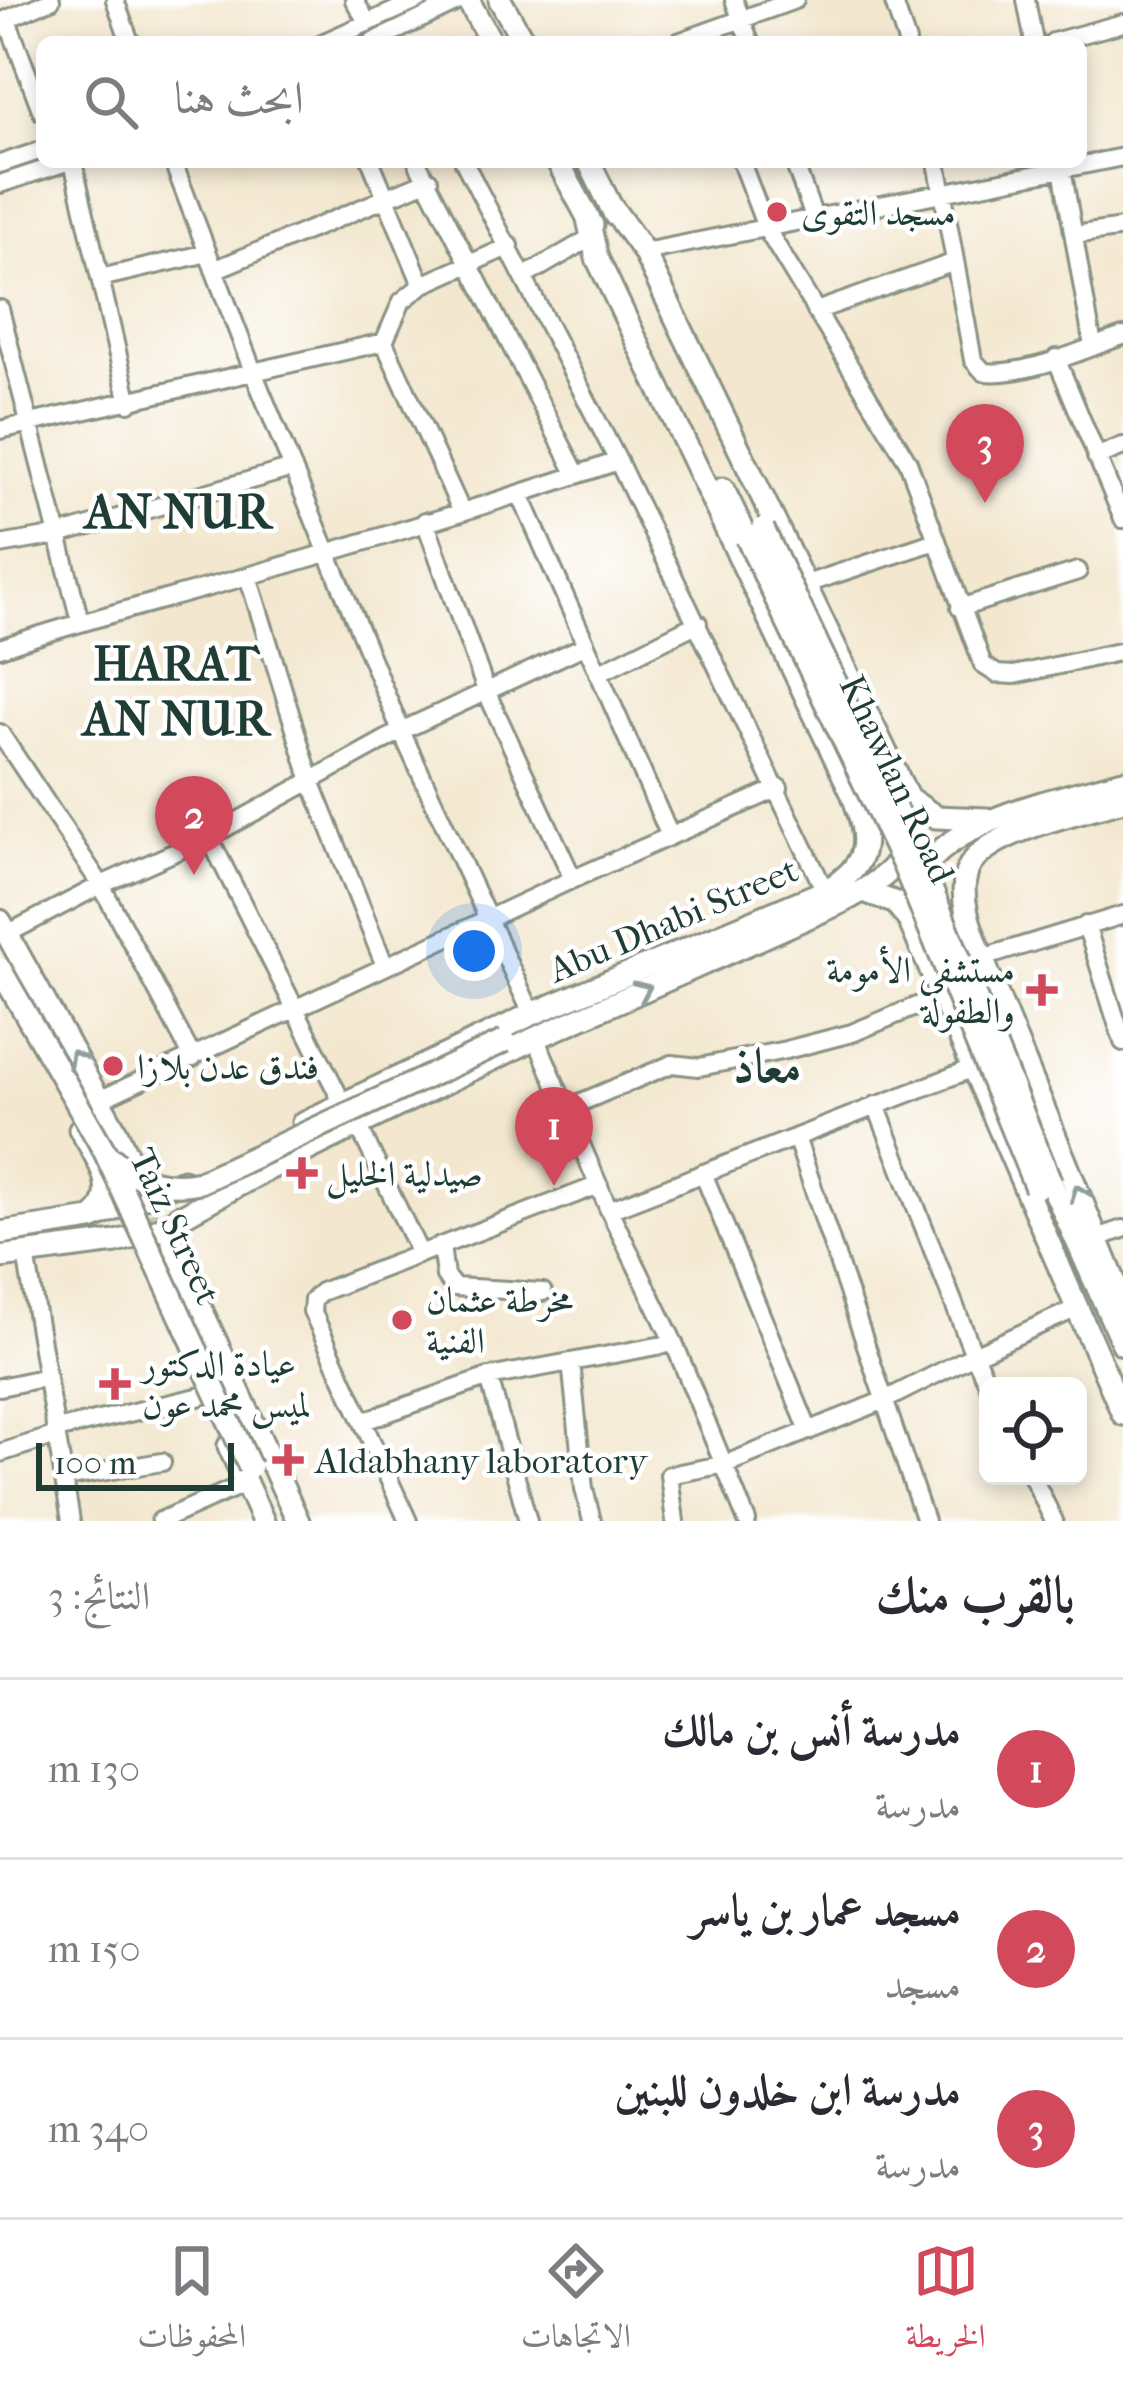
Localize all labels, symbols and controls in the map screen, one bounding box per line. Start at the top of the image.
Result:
search box [36,36,1087,168]
icon: search [78,69,144,135]
text: ابحث هنا [174,72,304,125]
place label: مسجد التقوى [801,192,956,235]
marker: مسجد التقوى [764,199,790,225]
pin: 3 [946,404,1024,503]
district label: AN NUR [82,484,274,540]
district label: HARAT AN NUR [80,636,272,747]
street label: Khawlan Road [831,669,964,890]
pin: 2 [155,776,233,875]
street label: Abu Dhabi Street [541,848,804,992]
your location [444,921,504,981]
place label: مستشفى الأمومة والطفولة [826,945,1015,1033]
marker: مستشفى الأمومة والطفولة [1026,974,1058,1006]
one-way arrow [631,981,652,1005]
district label: معاذ [733,1038,801,1094]
place label: فندق عدن بلازا [137,1046,319,1088]
one-way arrow [67,1049,90,1071]
marker: فندق عدن بلازا [100,1053,126,1079]
pin: 1 [515,1087,593,1186]
street label: Taiz Street [121,1142,230,1311]
place label: صيدلية الخليل [326,1153,483,1199]
marker: صيدلية الخليل [289,1160,315,1186]
one-way arrow [1069,1184,1093,1205]
place label: مخرطة عثمان الفنية [426,1279,574,1362]
marker: مخرطة عثمان الفنية [389,1307,415,1333]
place label: عيادة الدكتور لميس محمد عون [139,1343,311,1429]
marker: عيادة الدكتور لميس محمد عون [99,1368,131,1400]
map controls [979,1377,1087,1485]
button: locate [979,1377,1087,1485]
scale bar [36,1437,234,1490]
place label: Aldabhany laboratory [313,1440,649,1482]
text: 100 m [54,1444,137,1483]
marker: Aldabhany laboratory [272,1444,304,1476]
text: بالقرب منك [876,1565,1075,1625]
text: النتائج: 3 [48,1573,150,1619]
text: مدرسة أنس بن مالك [663,1704,961,1757]
text: 130 m [48,1746,140,1792]
text: 1 [1029,1746,1043,1792]
text: مدرسة [875,1782,961,1828]
text: مسجد عمار بن ياسر [691,1884,961,1937]
text: 150 m [48,1926,141,1972]
text: 2 [1026,1926,1046,1972]
text: مسجد [884,1962,961,2008]
text: مدرسة ابن خلدون للبنين [615,2064,961,2117]
text: 340 m [48,2106,149,2152]
text: 3 [1028,2106,1044,2152]
text: مدرسة [875,2142,961,2188]
tab: المحفوظات [137,2238,246,2368]
tab: الاتجاهات [521,2238,631,2368]
tab: الخريطة [905,2238,986,2368]

